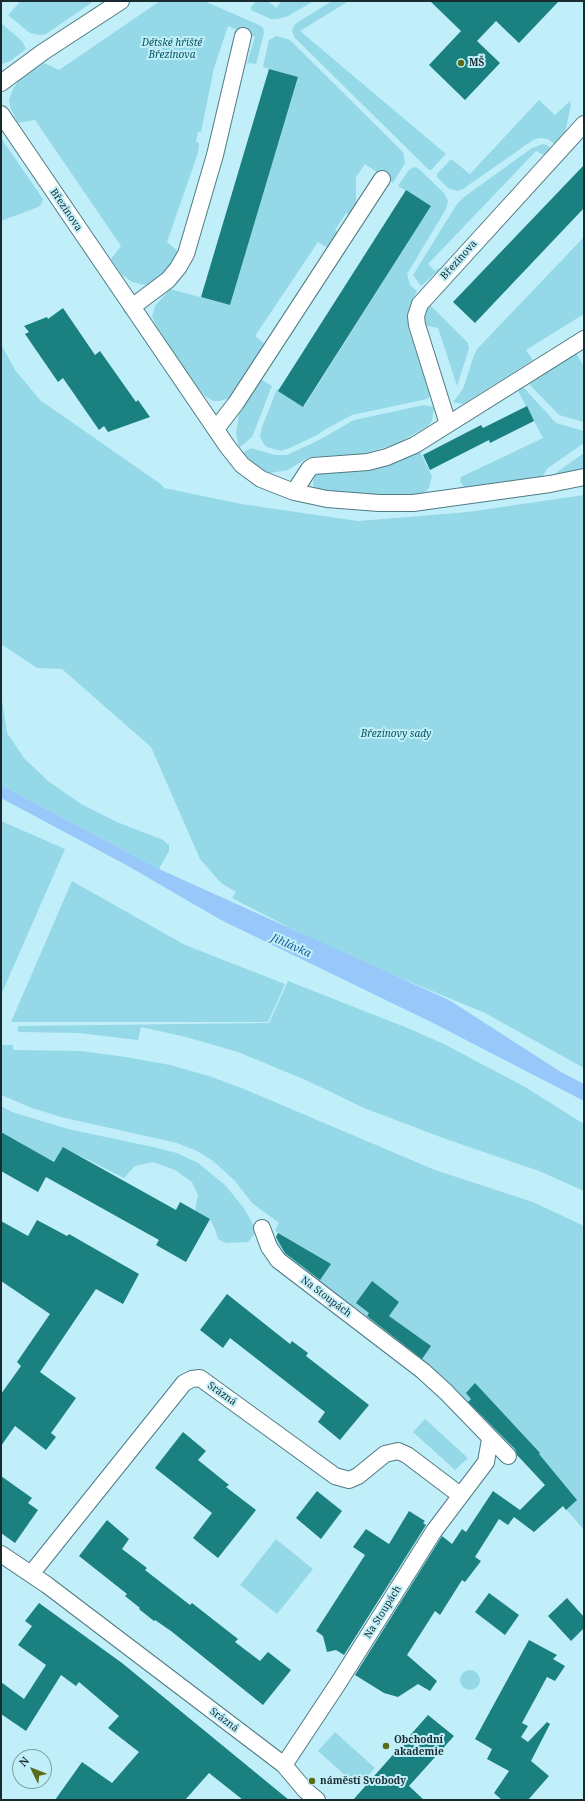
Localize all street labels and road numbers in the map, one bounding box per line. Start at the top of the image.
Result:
street label: Březinova [47,187,85,233]
street label: Březinova [438,238,480,282]
street label: Na Stoupách [298,1274,354,1320]
street label: Srázná [205,1380,239,1408]
street label: Na Stoupách [362,1583,404,1641]
street label: Srázná [207,1705,241,1735]

